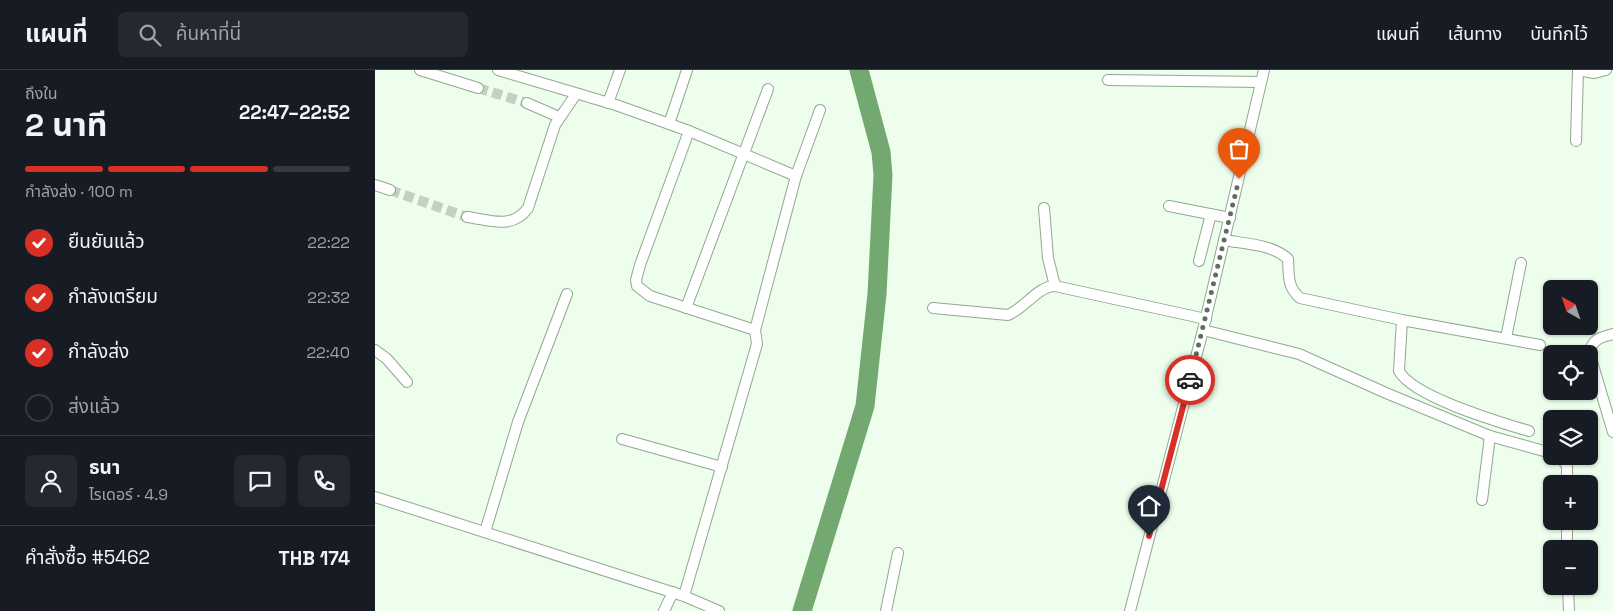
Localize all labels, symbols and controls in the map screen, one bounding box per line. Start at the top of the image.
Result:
search box [118,12,468,57]
text: แผนที่ [25,18,88,49]
icon: search [136,21,164,49]
text: ค้นหาที่นี่ [176,21,241,46]
text: แผนที่ [1376,22,1420,45]
text: เส้นทาง [1448,22,1502,45]
text: บันทึกไว้ [1530,22,1588,45]
text: ถึงใน [25,83,58,104]
text: 22:47–22:52 [239,100,350,125]
text: 2 นาที [25,105,107,145]
pin [1218,128,1260,179]
icon: bag [1225,135,1253,163]
text: กำลังส่ง · 100 m [25,181,133,202]
icon: check [25,229,53,257]
text: ยืนยันแล้ว [68,229,145,254]
text: 22:22 [307,232,350,253]
north arrow [1543,280,1597,335]
map controls [1543,280,1598,595]
icon: check [25,284,53,312]
text: กำลังเตรียม [68,284,158,309]
text: 22:32 [307,287,350,308]
icon: check [25,339,53,367]
text: กำลังส่ง [68,339,129,364]
text: 22:40 [306,342,350,363]
button: locate [1543,345,1598,400]
courier [1165,355,1215,405]
icon: car [1176,366,1204,394]
text: ส่งแล้ว [68,394,120,419]
button: layers [1543,410,1598,465]
button: person [25,455,77,507]
text: ธนา [89,455,120,480]
button: chat [234,455,286,507]
button: phone [298,455,350,507]
button: + [1543,475,1598,530]
text: ไรเดอร์ · 4.9 [89,484,168,505]
pin [1128,485,1170,536]
icon: home [1135,492,1163,520]
button: − [1543,540,1598,595]
text: คำสั่งซื้อ #5462 [25,545,150,570]
text: THB 174 [279,546,350,571]

